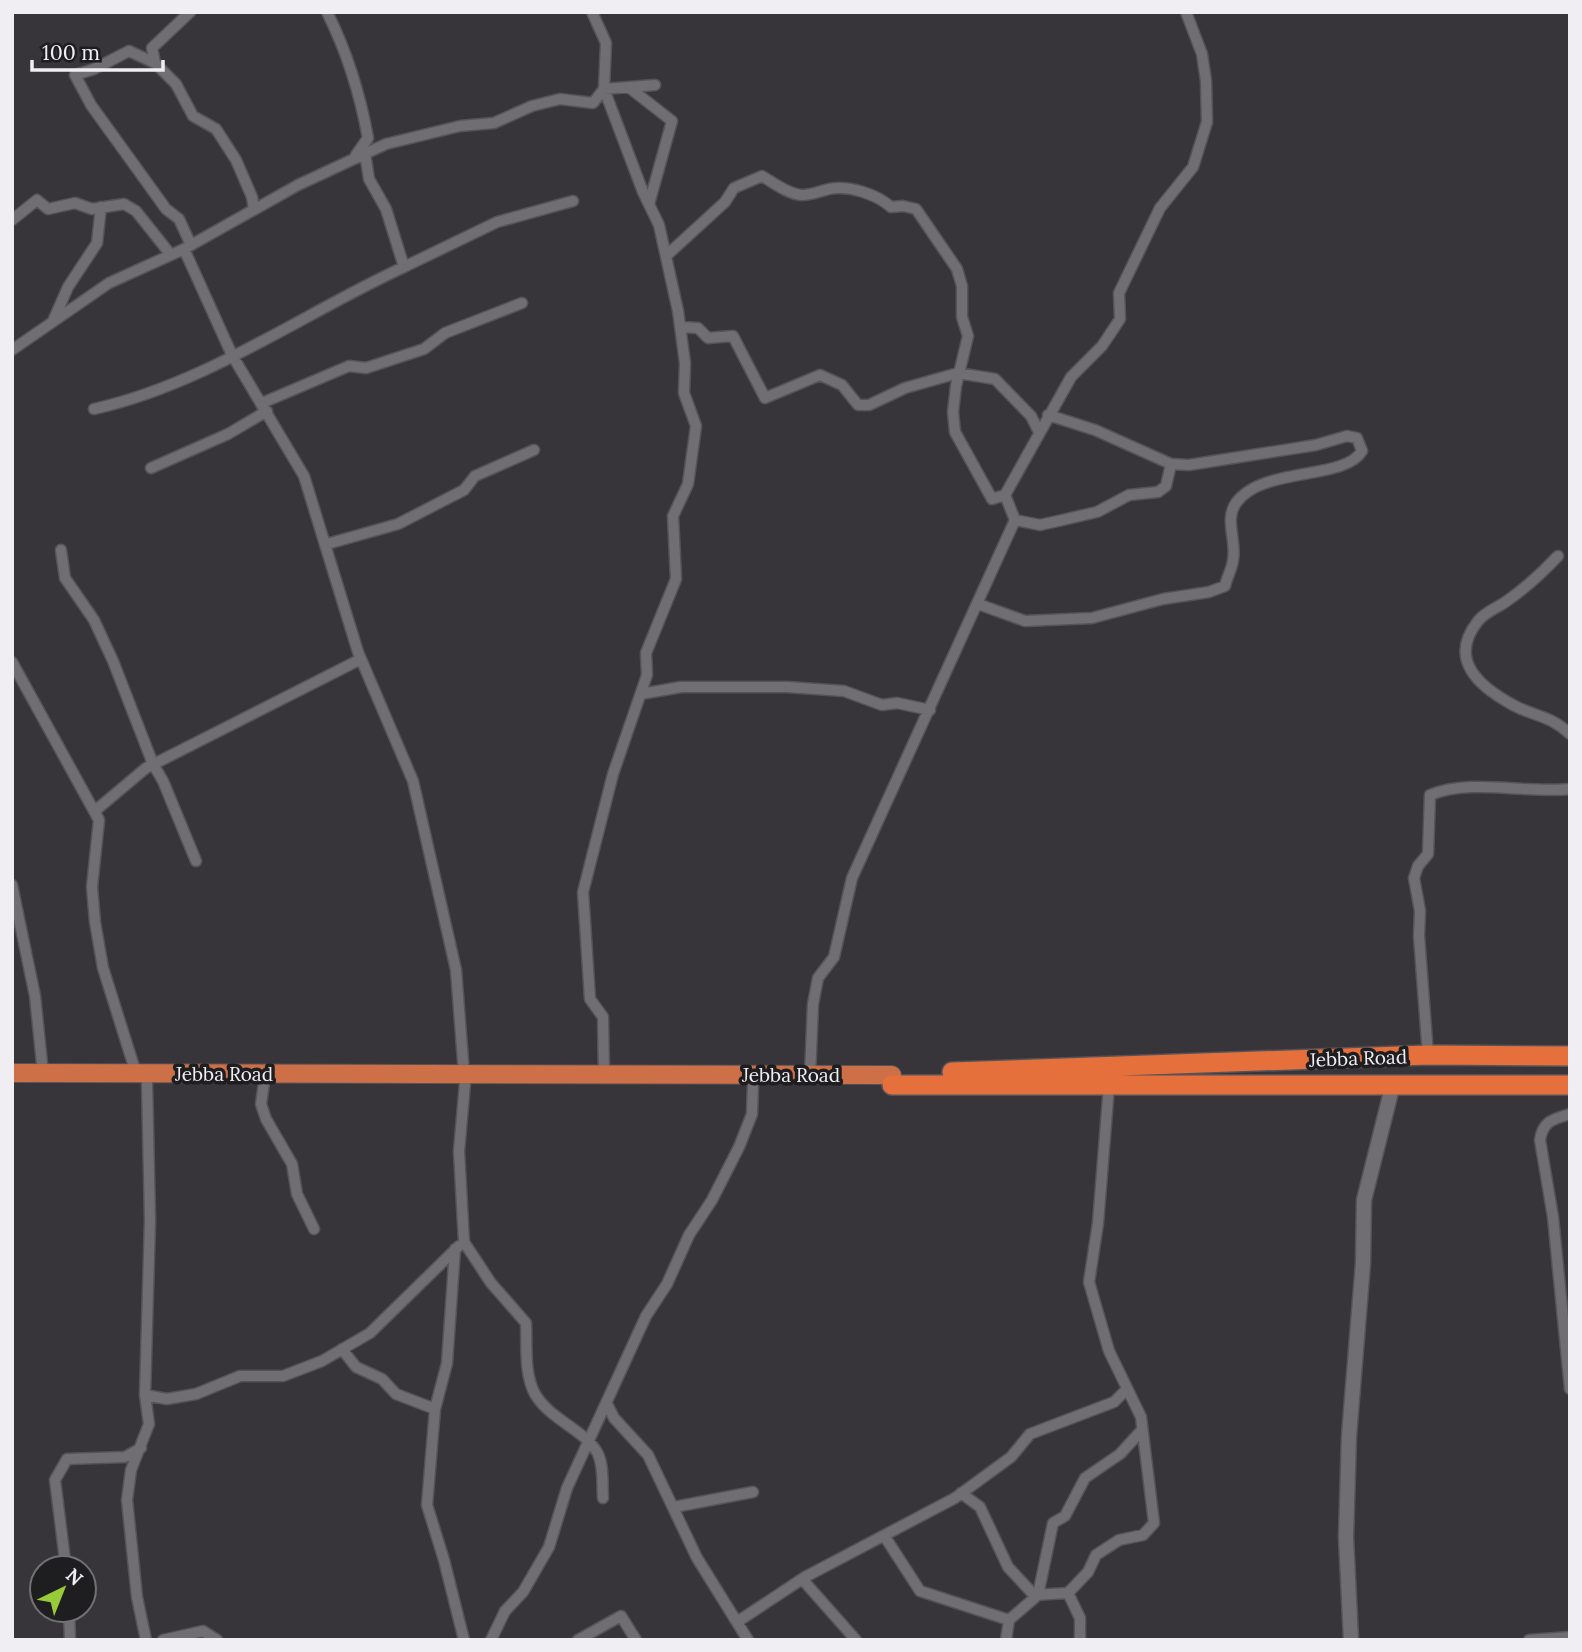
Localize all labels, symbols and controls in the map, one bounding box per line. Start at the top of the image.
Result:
scale bar [32,28,163,72]
text: 100 m [42,39,100,66]
street label: Jebba Road [1308,1044,1407,1072]
street label: Jebba Road [174,1062,273,1086]
street label: Jebba Road [741,1063,840,1087]
north arrow [28,1554,98,1624]
text: N [61,1563,88,1591]

